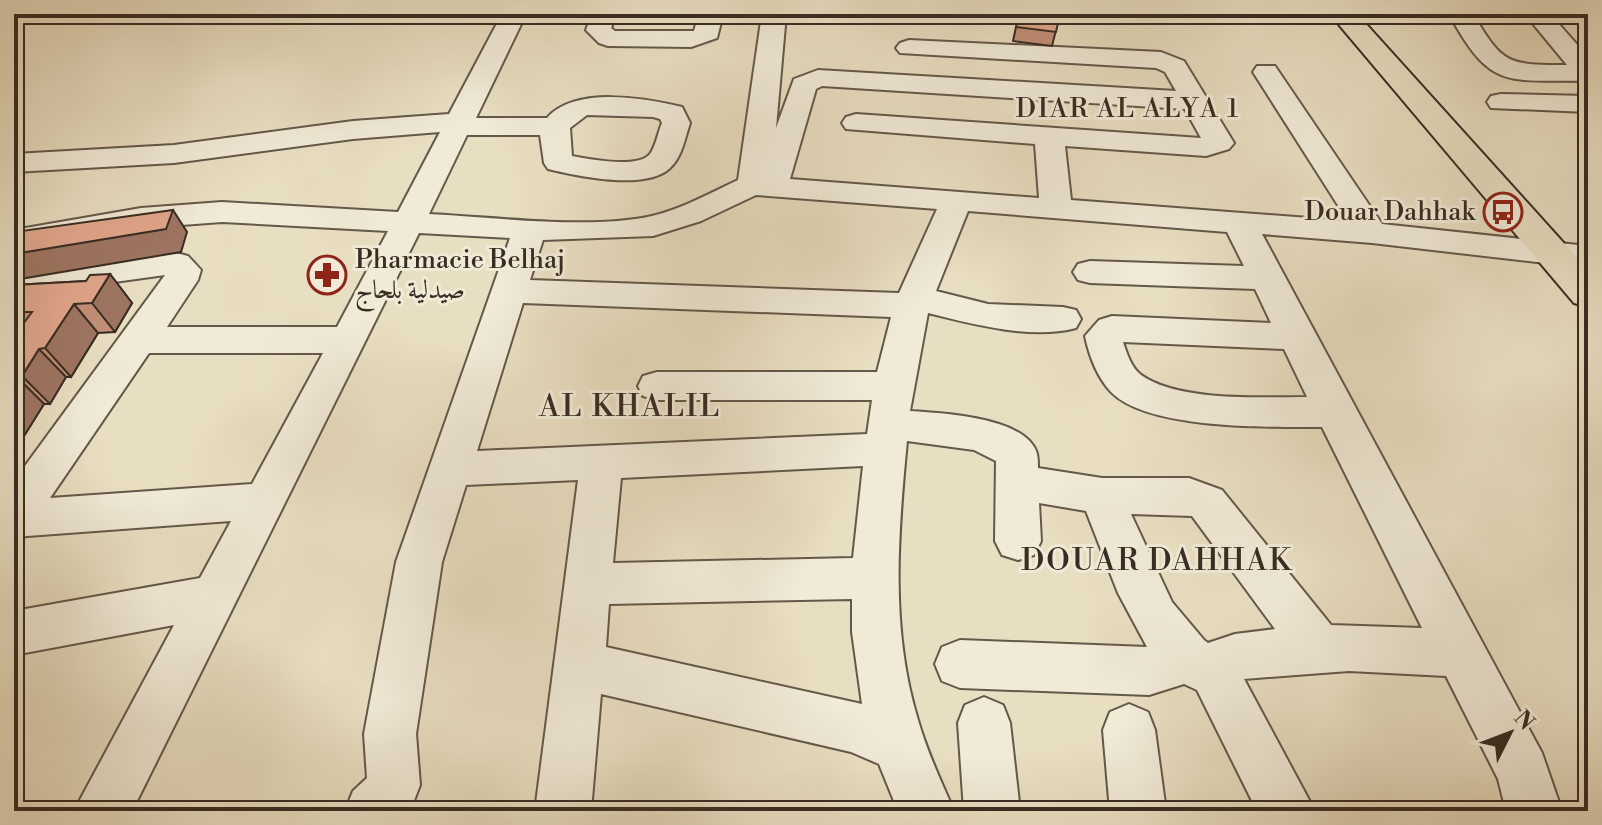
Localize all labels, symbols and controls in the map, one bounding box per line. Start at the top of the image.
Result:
district label: DIAR AL ALYA 1 [1016,93,1240,125]
bus stop icon: Douar Dahhak [1482,191,1524,233]
place label: Douar Dahhak [1305,196,1476,228]
place label: Pharmacie Belhaj صيدلية بلحاج [355,244,565,313]
pharmacy icon: Pharmacie Belhaj صيدلية بلحاج [306,254,348,296]
district label: AL KHALIL [538,388,721,426]
district label: DOUAR DAHHAK [1021,542,1293,580]
north arrow [1470,693,1550,773]
text: N [1508,705,1540,737]

